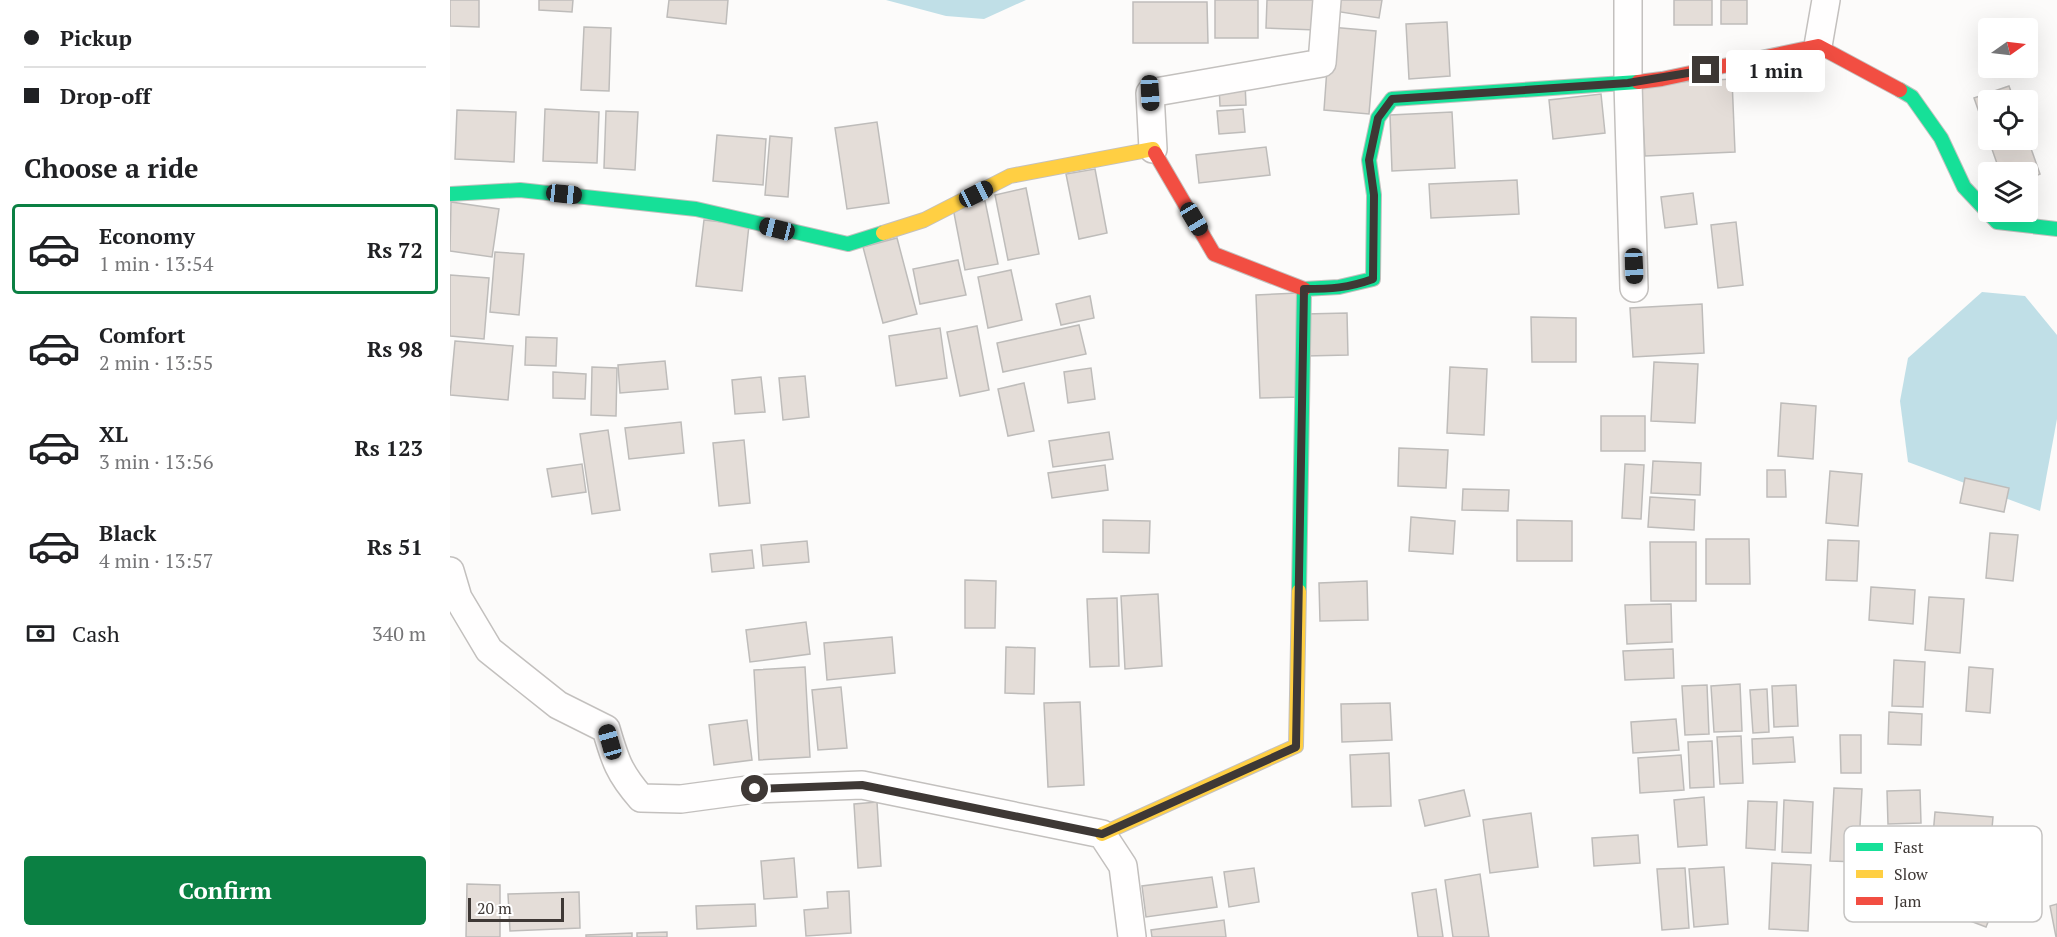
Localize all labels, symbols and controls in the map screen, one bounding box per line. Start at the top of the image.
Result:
north arrow [1978,18,2038,78]
map controls [1978,18,2038,222]
text: Pickup [60,23,132,52]
callout: 1 min [1727,49,1826,91]
route end [1692,56,1719,83]
text: 1 min [1748,57,1803,84]
car [1140,75,1160,111]
text: Drop-off [60,81,151,110]
button: locate [1978,90,2038,150]
text: Choose a ride [24,150,199,186]
button: layers [1978,162,2038,222]
car [956,178,996,210]
car [545,183,583,205]
car [1177,199,1211,239]
car [757,216,797,242]
text: Economy [99,221,195,250]
icon: car [27,222,81,276]
text: Rs 72 [367,235,423,264]
car [1624,248,1644,284]
text: 1 min · 13:54 [99,250,213,277]
text: Comfort [99,320,185,349]
icon: car [27,321,81,375]
text: Rs 98 [367,334,423,363]
text: 2 min · 13:55 [99,349,213,376]
text: XL [99,419,128,448]
icon: car [27,420,81,474]
text: Rs 123 [354,433,423,462]
text: 3 min · 13:56 [99,448,213,475]
text: Black [99,518,156,547]
icon: car [27,519,81,573]
text: Rs 51 [367,532,423,561]
text: 4 min · 13:57 [99,547,213,574]
icon: cash [24,617,57,650]
text: Cash [72,619,120,648]
text: 340 m [372,620,426,647]
car [596,722,624,762]
route start [741,775,768,802]
legend [1844,826,2042,922]
text: Fast [1894,836,1924,858]
button: Confirm [24,856,426,925]
text: Slow [1894,863,1928,885]
text: Jam [1894,890,1922,912]
scale bar [468,895,564,922]
text: 20 m [477,897,512,919]

